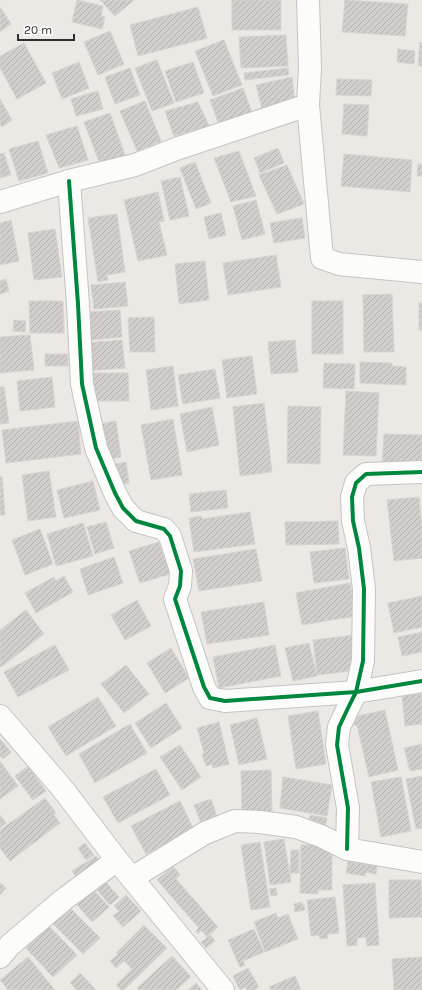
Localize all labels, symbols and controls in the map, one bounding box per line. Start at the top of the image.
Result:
scale bar [18,16,74,42]
text: 20 m [24,23,52,37]

